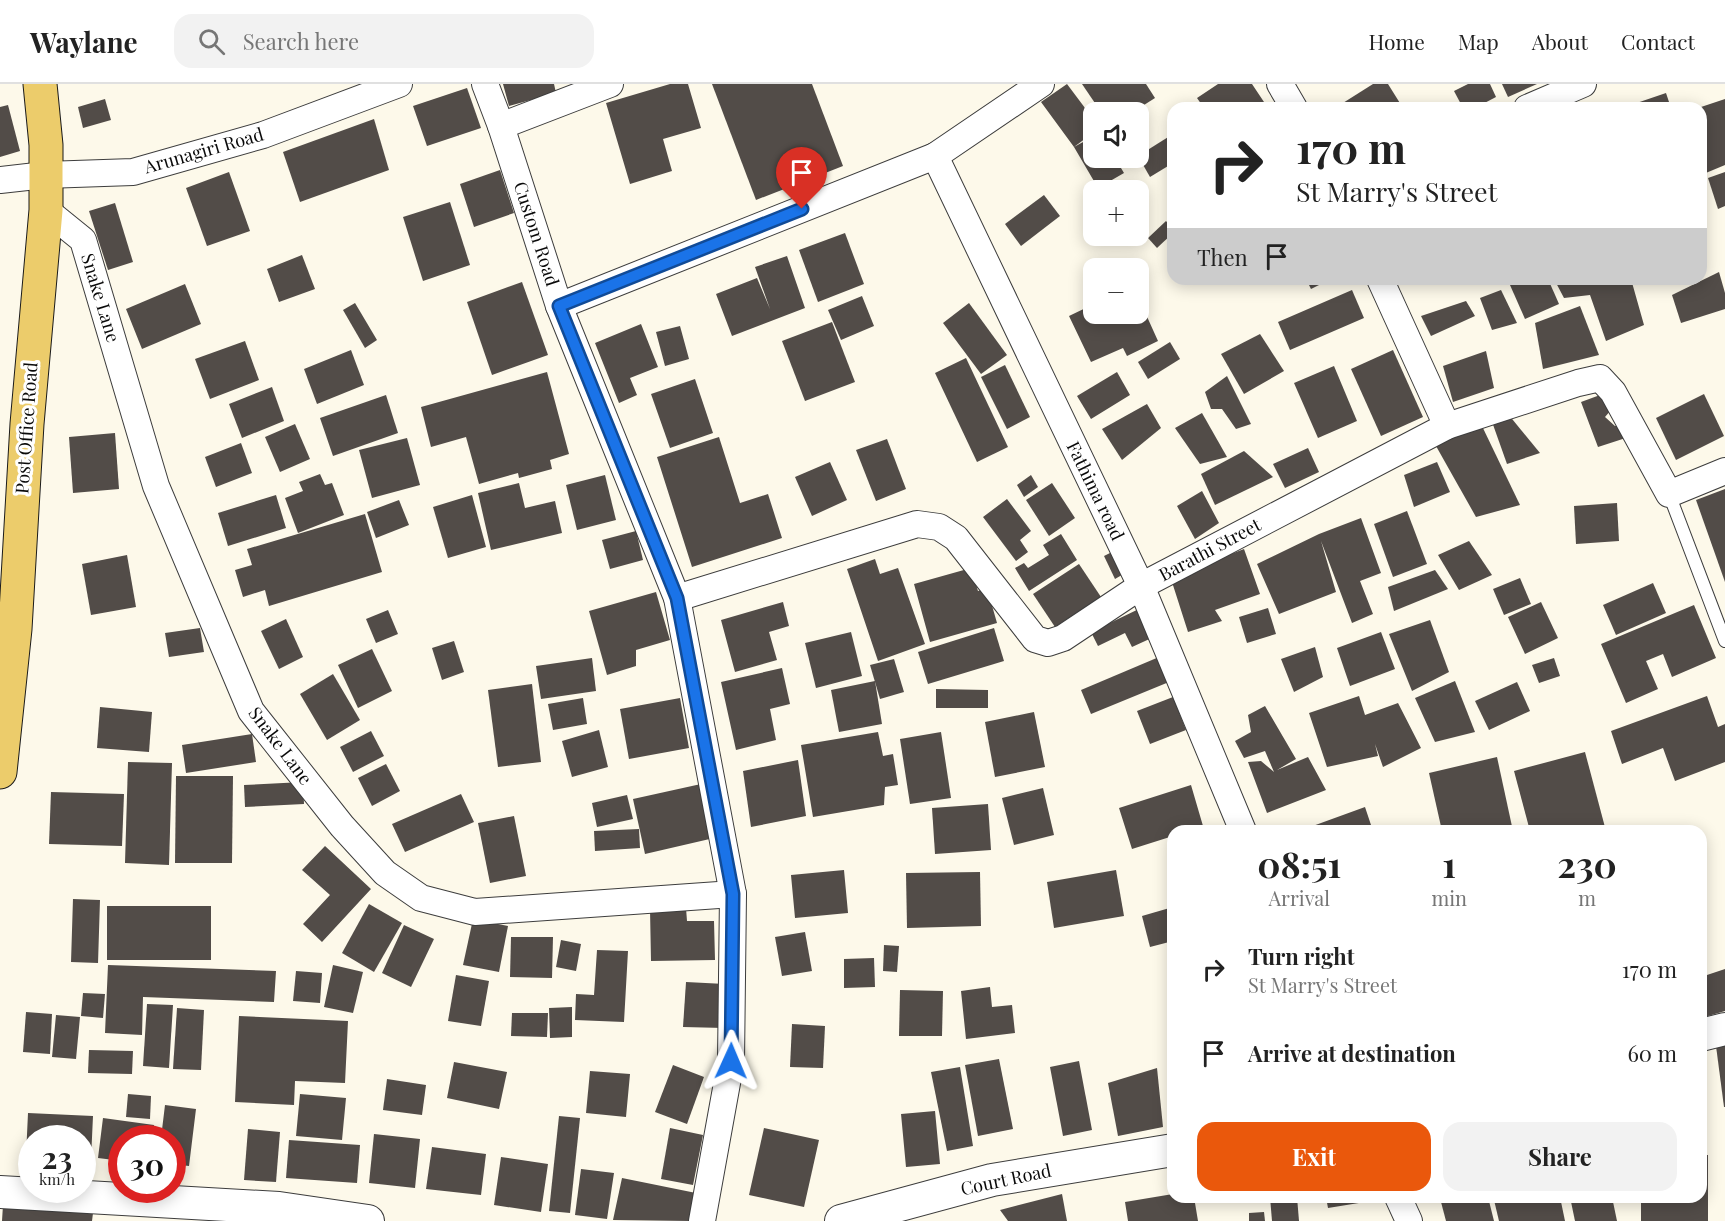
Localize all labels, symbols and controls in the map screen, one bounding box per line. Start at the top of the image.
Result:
search box [174,14,594,68]
text: Waylane [30,23,138,60]
icon: search [195,25,228,58]
text: Search here [243,26,359,56]
text: Home [1369,27,1425,55]
text: Map [1458,27,1499,55]
text: About [1532,27,1588,55]
text: Contact [1621,27,1695,55]
map controls [1083,102,1149,324]
button: sound [1083,102,1149,168]
text: 170 m [1296,119,1406,175]
street label: Arunagiri Road [140,121,267,179]
icon: right [1197,126,1275,204]
pin [776,147,827,209]
icon: arrive [785,156,818,189]
text: St Marry's Street [1296,173,1497,209]
street label: Custom Road [509,178,565,290]
button: + [1083,180,1149,246]
icon: arrive [1260,240,1293,273]
text: Then [1197,242,1248,272]
street label: Snake Lane [76,250,126,345]
button: − [1083,258,1149,324]
street label: Post Office Road [9,361,43,495]
street label: Fathima road [1062,437,1130,545]
street label: Barathi Street [1154,512,1265,586]
street label: Snake Lane [244,702,318,789]
text: 08:51 [1257,839,1341,887]
text: 1 [1442,839,1456,887]
text: 230 [1557,839,1617,887]
text: Arrival [1268,884,1330,911]
text: min [1431,884,1467,911]
text: m [1578,884,1596,911]
text: Turn right [1248,941,1354,971]
icon: right [1197,953,1230,986]
text: 170 m [1622,954,1677,984]
text: St Marry's Street [1248,971,1397,998]
position arrow [699,1029,763,1093]
icon: arrive [1197,1037,1230,1070]
text: Arrive at destination [1248,1038,1456,1068]
text: 60 m [1627,1038,1677,1068]
button: Exit [1197,1122,1431,1191]
button: Share [1443,1122,1677,1191]
speed limit sign: 30 [108,1125,186,1203]
text: 23 [42,1137,72,1177]
street label: Court Road [958,1158,1054,1200]
text: km/h [39,1169,75,1189]

